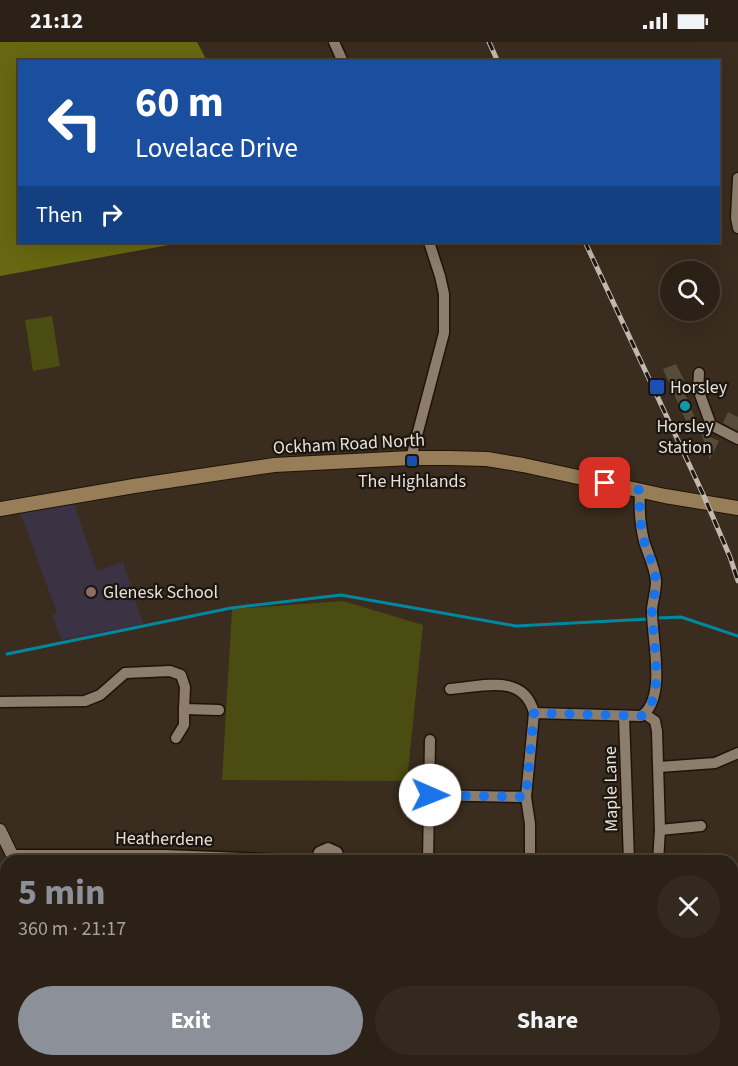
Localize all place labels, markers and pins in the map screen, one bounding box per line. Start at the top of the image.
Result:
place label: Horsley [670,375,728,400]
marker: Horsley [648,378,666,396]
marker: Horsley Station [678,399,692,413]
place label: Horsley Station [656,414,714,460]
marker: The Highlands [405,454,419,468]
pin [579,457,630,508]
place label: The Highlands [358,469,466,494]
place label: Glenesk School [103,580,218,605]
marker: Glenesk School [84,585,98,599]

